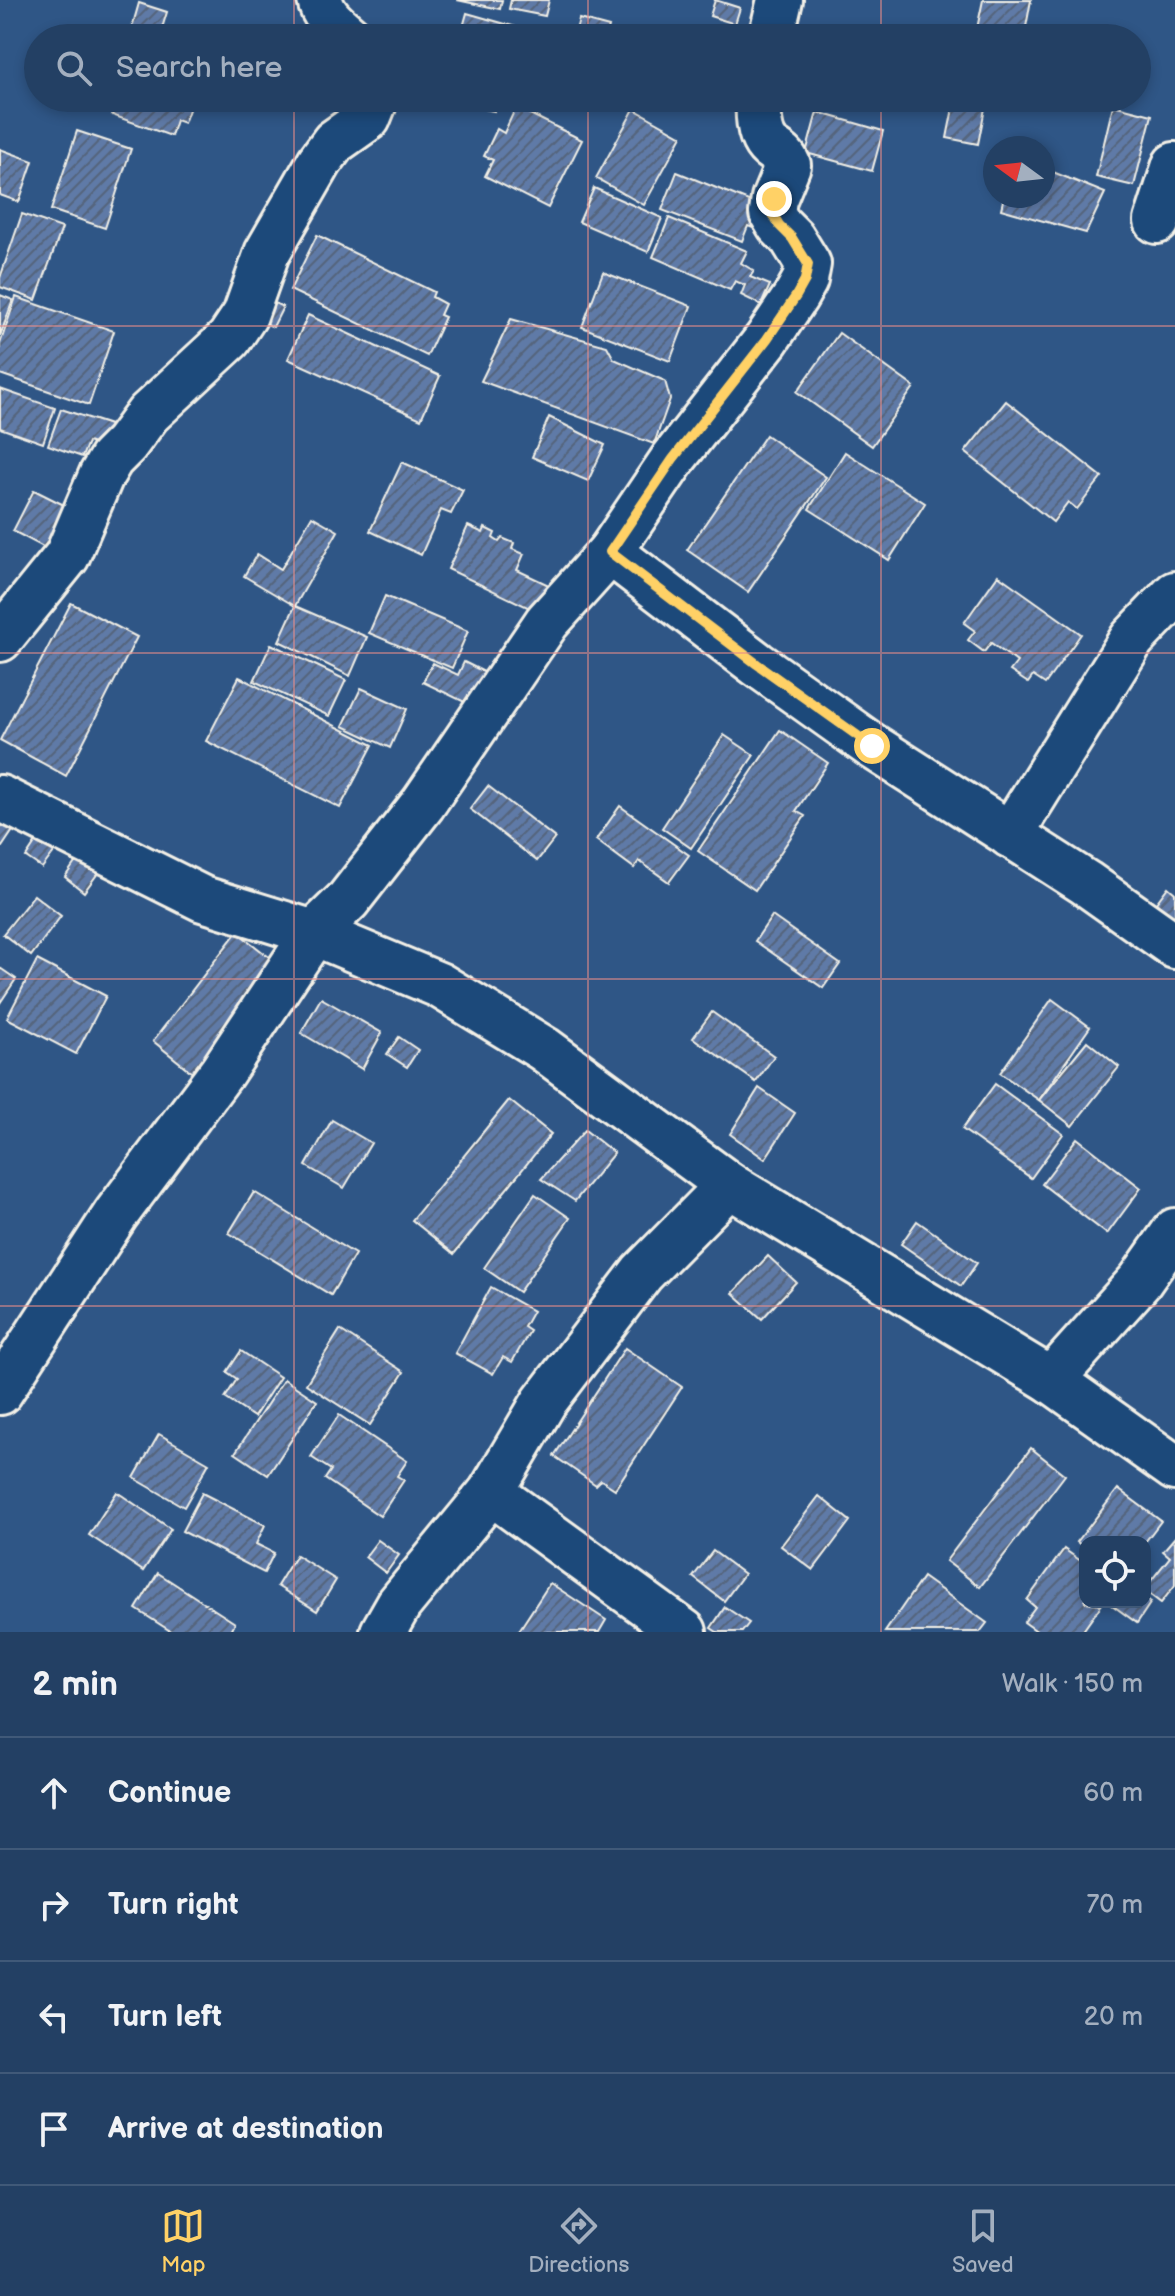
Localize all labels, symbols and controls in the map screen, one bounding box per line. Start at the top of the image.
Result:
search box [24,24,1151,112]
icon: search [52,46,96,90]
text: Search here [116,50,282,86]
north arrow [983,136,1055,208]
route end [756,181,792,217]
route start [854,728,890,764]
map controls [1079,1536,1151,1608]
button: locate [1079,1536,1151,1608]
text: 2 min [32,1664,118,1705]
text: Walk · 150 m [1002,1669,1143,1700]
icon: ahead [32,1771,76,1815]
text: Continue [108,1775,231,1811]
text: 60 m [1083,1778,1143,1809]
icon: right [32,1883,76,1927]
text: Turn right [108,1887,239,1923]
text: 70 m [1086,1890,1143,1921]
icon: left [32,1995,76,2039]
text: Turn left [108,1999,222,2035]
text: 20 m [1084,2002,1143,2033]
icon: arrive [32,2107,76,2151]
text: Arrive at destination [108,2111,384,2147]
tab: Map [161,2204,206,2279]
tab: Directions [528,2204,629,2279]
tab: Saved [952,2204,1014,2279]

